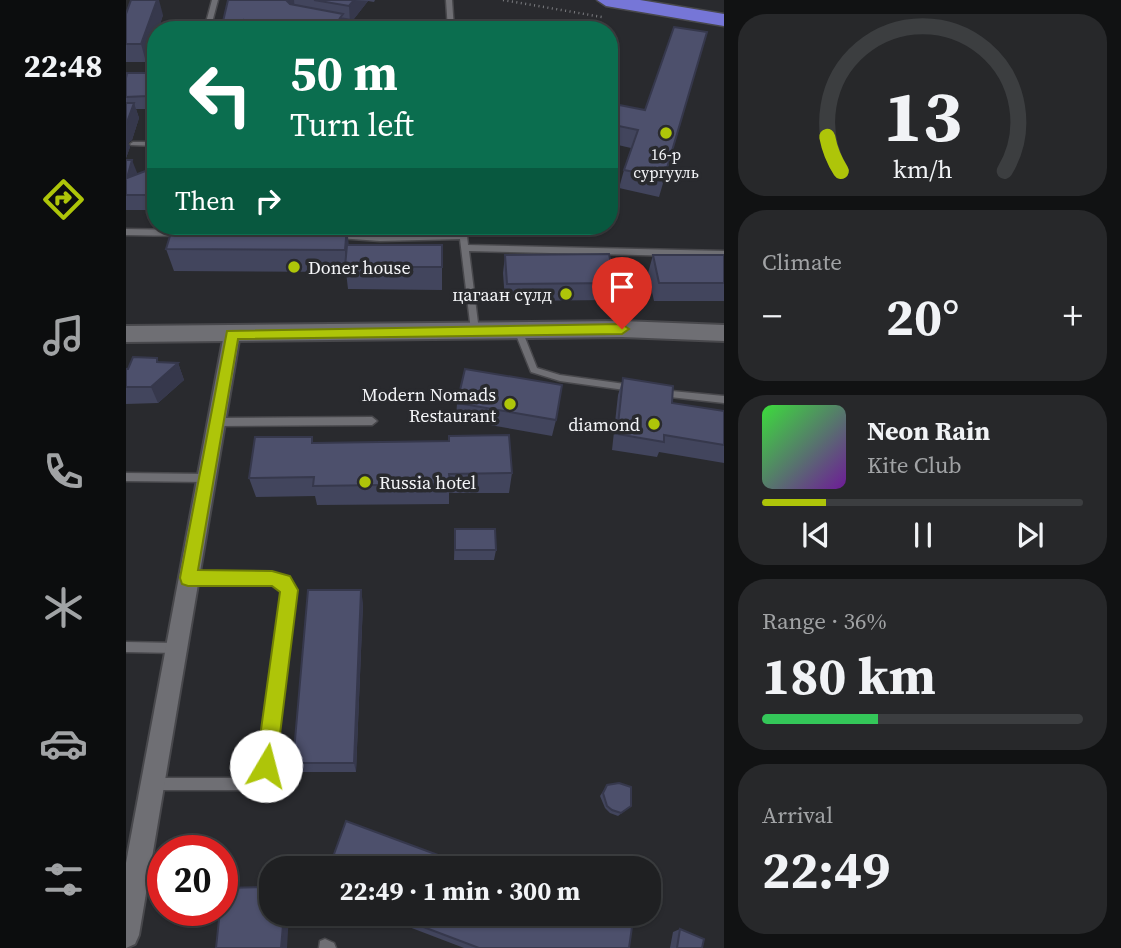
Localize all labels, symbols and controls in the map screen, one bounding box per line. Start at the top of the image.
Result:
text: 50 m [290,39,398,106]
text: 22:48 [24,44,102,88]
icon: left [175,49,266,140]
text: 13 [883,66,962,165]
text: Turn left [290,103,414,147]
marker: 16-р сургууль [658,125,674,141]
place label: 16-р сургууль [633,143,699,183]
text: km/h [893,152,952,186]
icon: directions [39,175,88,224]
icon: right [249,182,287,220]
text: Then [175,183,235,219]
text: Climate [762,246,842,278]
place label: Doner house [308,255,411,280]
pin [592,257,652,329]
marker: Doner house [286,259,302,275]
icon: arrive [603,268,641,306]
text: 20° [886,281,959,352]
place label: цагаан сүлд [452,282,552,307]
marker: цагаан сүлд [558,286,574,302]
text: − [762,290,782,342]
text: + [1063,290,1083,342]
icon: music [39,311,88,360]
place label: Modern Nomads Restaurant [362,382,496,428]
marker: Modern Nomads Restaurant [502,396,518,412]
place label: diamond [568,412,640,437]
text: Neon Rain [867,413,990,449]
marker: diamond [646,416,662,432]
icon: phone [39,447,88,496]
text: Kite Club [867,449,962,481]
place label: Russia hotel [379,470,476,495]
marker: Russia hotel [357,474,373,490]
icon: previous [797,516,835,554]
icon: pause [904,516,942,554]
icon: next [1011,516,1049,554]
icon: climate [39,583,88,632]
text: Range · 36% [762,605,887,637]
text: 180 km [762,640,936,711]
icon: car [39,719,88,768]
position arrow [229,729,303,803]
text: Arrival [762,799,833,831]
text: 22:49 [762,834,890,905]
speed limit sign: 20 [147,835,238,926]
icon: filters [39,855,88,904]
text: 22:49 · 1 min · 300 m [340,873,580,909]

